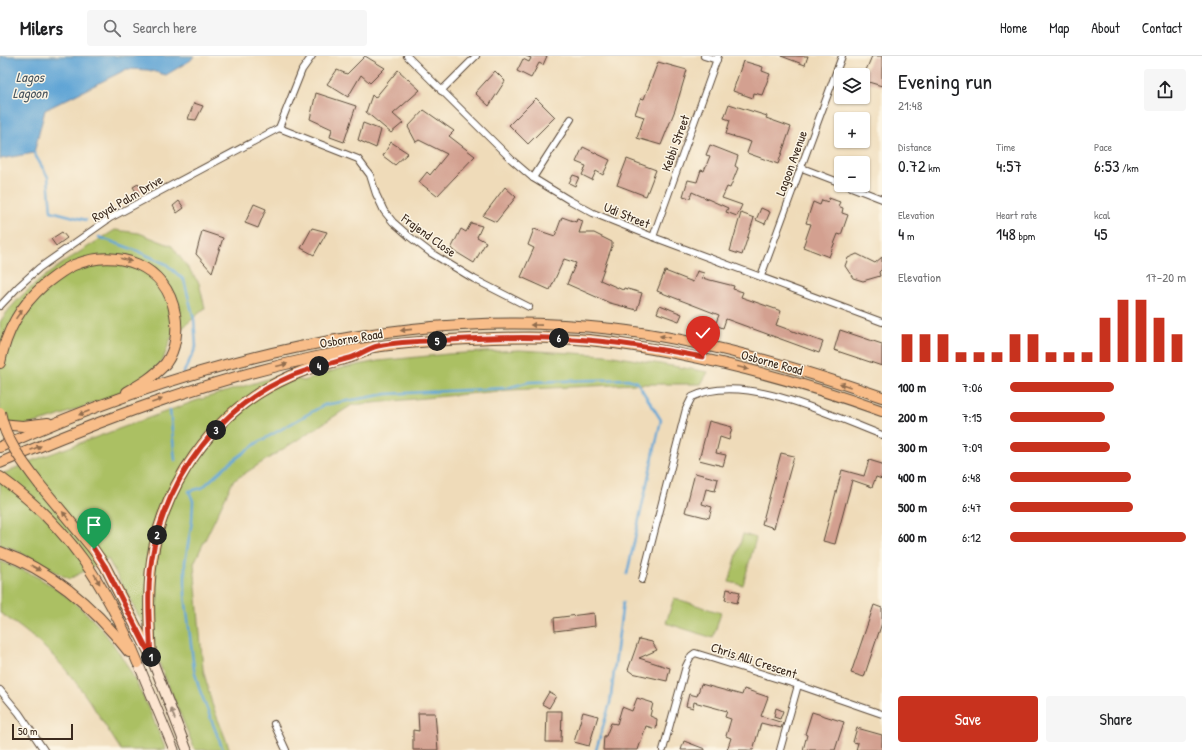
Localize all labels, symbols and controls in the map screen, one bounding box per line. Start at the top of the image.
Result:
search box [87,10,367,46]
text: Milers [20,15,63,41]
icon: search [101,17,123,39]
text: Search here [133,17,197,38]
text: Home [1000,18,1027,37]
text: Map [1049,18,1069,37]
text: About [1091,18,1120,37]
text: Contact [1142,18,1182,37]
text: Evening run [898,66,992,96]
water label: Lagos Lagoon [13,67,49,103]
map controls [834,68,870,192]
button: layers [834,68,870,104]
button: share [1144,69,1186,111]
text: 21:48 [898,96,922,114]
street label: Kebbi Street [656,112,694,174]
button: + [834,112,870,148]
street label: Lagoon Avenue [771,128,811,198]
text: Distance [898,140,932,154]
text: Time [996,140,1015,154]
text: Pace [1094,140,1112,154]
text: 0.72 [898,154,926,177]
text: 4:57 [996,154,1022,177]
text: 6:53 [1094,154,1120,177]
button: − [834,156,870,192]
text: km [926,161,940,175]
text: /km [1120,161,1139,175]
street label: Royal Palm Drive [88,170,166,226]
street label: Udi Street [601,198,653,233]
text: Elevation [898,208,935,222]
text: Heart rate [996,208,1037,222]
text: kcal [1094,208,1110,222]
street label: Frajend Close [397,209,460,261]
text: 4 [898,222,904,245]
text: 148 [996,222,1016,245]
text: 45 [1094,222,1108,245]
text: m [904,229,914,243]
text: bpm [1016,229,1035,243]
one-way arrow [120,257,132,263]
text: Elevation [898,268,941,286]
text: 17–20 m [1146,268,1186,286]
one-way arrow [15,308,23,319]
pin [686,316,720,357]
one-way arrow [529,322,542,328]
icon: check [692,322,714,344]
street label: Osborne Road [318,324,384,352]
one-way arrow [400,327,412,333]
pin: 6 [549,328,569,348]
pin: 5 [427,331,447,351]
text: 6 [557,331,561,345]
text: 5 [435,334,439,348]
one-way arrow [659,334,672,340]
street label: Osborne Road [739,345,805,379]
pin: 4 [309,356,329,376]
text: 4 [317,359,321,373]
one-way arrow [276,361,288,367]
one-way arrow [737,365,749,371]
text: 100 m [898,378,926,396]
text: 7:06 [962,378,982,396]
one-way arrow [839,381,851,387]
one-way arrow [152,398,164,404]
text: 200 m [898,408,928,426]
text: 7:15 [962,408,982,426]
one-way arrow [78,410,90,416]
pin: 3 [206,420,226,440]
text: 3 [214,423,218,437]
text: 300 m [898,438,927,456]
text: 7:09 [962,438,982,456]
one-way arrow [30,444,42,450]
text: 400 m [898,468,926,486]
text: 6:48 [962,468,981,486]
text: 500 m [898,498,927,516]
text: 6:47 [962,498,982,516]
pin [77,508,111,549]
one-way arrow [62,511,71,522]
icon: arrive [83,514,105,536]
pin: 2 [147,525,167,545]
text: 2 [154,528,160,542]
text: 600 m [898,528,927,546]
text: 6:12 [962,528,981,546]
one-way arrow [30,564,41,571]
one-way arrow [93,573,100,585]
street label: Chris Alli Crescent [709,638,800,683]
pin: 1 [141,647,161,667]
text: 1 [149,650,153,664]
button: Save [898,696,1038,742]
button: Share [1046,696,1186,742]
one-way arrow [170,707,176,719]
scale bar [12,722,73,741]
text: 50 m [18,724,38,738]

